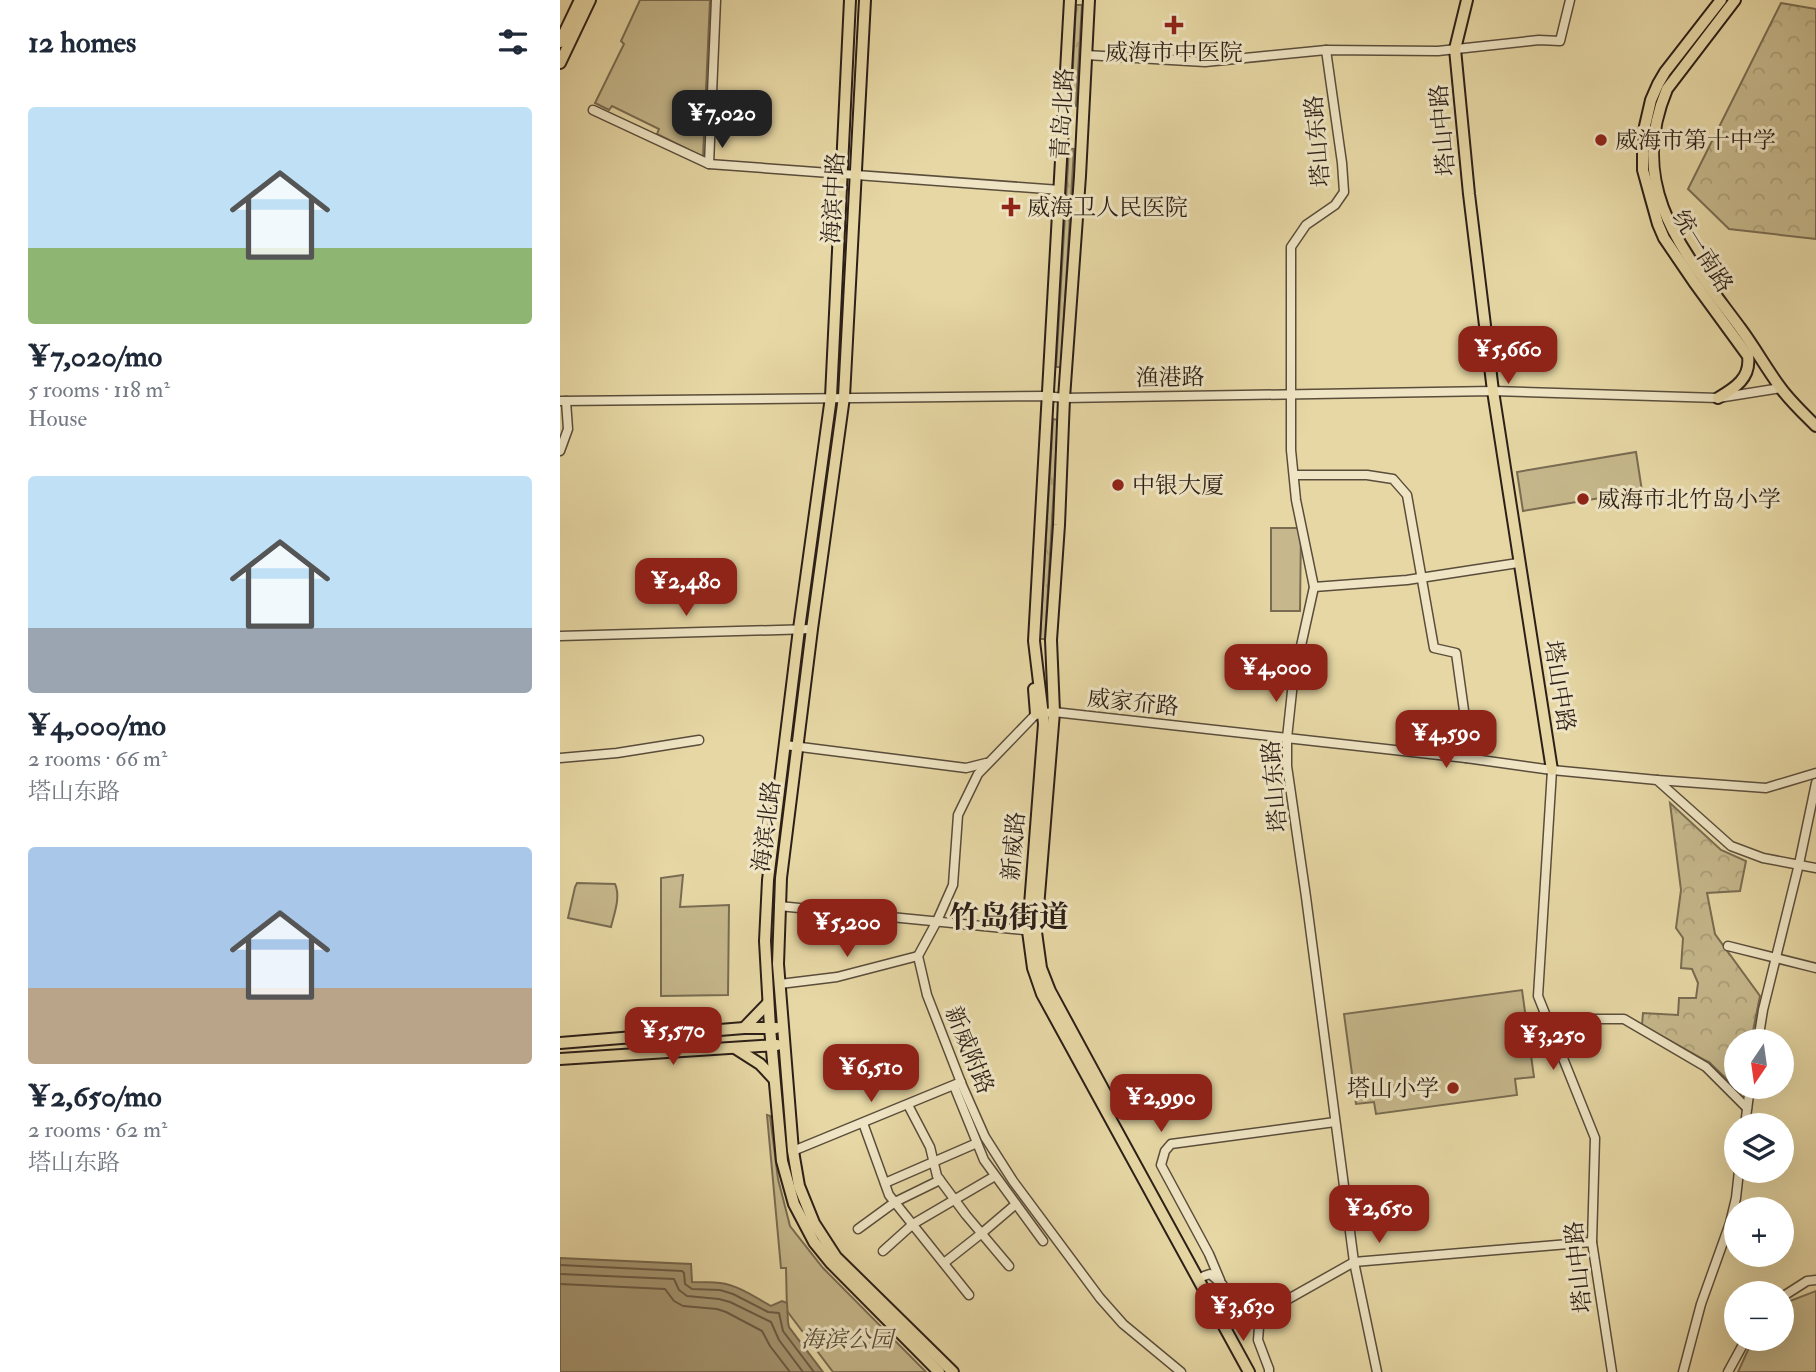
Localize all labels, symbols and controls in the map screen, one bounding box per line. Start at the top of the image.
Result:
marker: 威海市中医院 [1164,15,1184,35]
icon: filters [494,23,532,61]
text: 12 homes [28,24,136,61]
place label: 威海市中医院 [1105,38,1243,67]
street label: 青岛北路 [1046,67,1079,161]
street label: 塔山中路 [1424,83,1461,177]
pin: ¥7,020 [665,90,779,150]
street label: 塔山东路 [1299,94,1336,188]
text: ¥7,020 [688,98,756,127]
place label: 威海市第十中学 [1615,126,1776,155]
marker: 威海市第十中学 [1593,132,1609,148]
street label: 海滨中路 [817,151,850,245]
icon: home [217,152,343,278]
place label: 威海卫人民医院 [1027,193,1188,222]
marker: 威海卫人民医院 [1001,197,1021,217]
street label: 统一南路 [1666,205,1739,298]
pin: ¥5,660 [1451,326,1565,386]
text: ¥5,660 [1474,334,1542,363]
text: ¥7,020/mo [28,338,162,375]
street label: 渔港路 [1135,362,1205,393]
text: 5 rooms · 118 m² [28,375,170,404]
text: House [28,404,87,433]
place label: 中银大厦 [1132,471,1224,500]
marker: 中银大厦 [1110,477,1126,493]
place label: 威海市北竹岛小学 [1597,485,1781,514]
marker: 威海市北竹岛小学 [1575,491,1591,507]
icon: home [217,521,343,647]
pin: ¥2,480 [629,558,743,618]
text: ¥2,480 [651,566,721,595]
street label: 塔山中路 [1538,638,1581,734]
pin: ¥4,000 [1219,644,1333,704]
text: ¥4,000 [1240,652,1312,681]
street label: 威家夼路 [1086,683,1180,722]
text: ¥4,000/mo [28,707,166,744]
pin: ¥4,590 [1389,710,1503,770]
text: ¥4,590 [1412,718,1480,747]
street label: 塔山东路 [1256,739,1293,833]
text: 2 rooms · 66 m² [28,744,167,773]
text: 塔山东路 [28,777,120,806]
street label: 海滨北路 [746,779,786,873]
street label: 新威路 [996,810,1031,882]
icon: home [217,892,343,1018]
district label: 竹岛街道 [949,899,1069,936]
pin: ¥5,200 [790,900,904,959]
text: ¥5,200 [813,907,881,936]
street label: 新威附路 [939,1002,1000,1098]
pin: ¥5,570 [616,1007,730,1067]
pin: ¥3,250 [1496,1012,1610,1072]
text: ¥5,570 [641,1015,705,1044]
text: ¥3,250 [1521,1020,1585,1049]
north arrow [1724,1029,1794,1099]
map controls [1724,1029,1794,1351]
pin: ¥6,510 [814,1044,928,1104]
text: ¥6,510 [839,1052,903,1081]
pin: ¥2,990 [1104,1074,1218,1134]
place label: 塔山小学 [1347,1074,1439,1103]
text: ¥2,650/mo [28,1078,162,1115]
marker: 塔山小学 [1445,1080,1461,1096]
text: ¥2,990 [1126,1082,1196,1111]
button: layers [1724,1113,1794,1183]
text: 2 rooms · 62 m² [28,1115,167,1144]
text: 塔山东路 [28,1148,120,1177]
pin: ¥2,650 [1322,1186,1436,1245]
text: ¥2,650 [1345,1193,1413,1222]
button: + [1724,1197,1794,1267]
street label: 塔山中路 [1559,1220,1598,1314]
button: − [1724,1281,1794,1351]
pin: ¥3,630 [1186,1284,1300,1343]
text: ¥3,630 [1211,1291,1275,1320]
park label: 海滨公园 [801,1325,897,1354]

